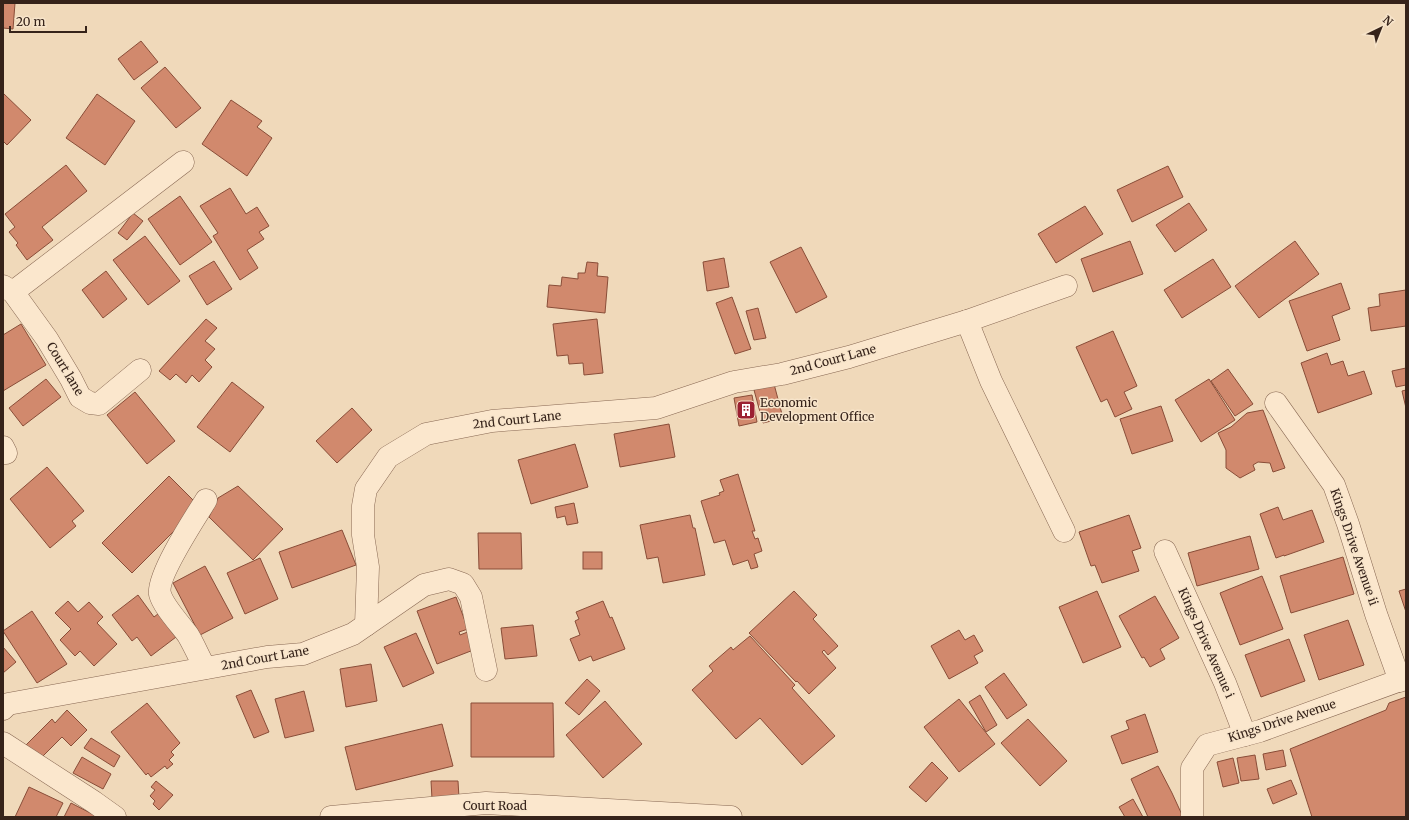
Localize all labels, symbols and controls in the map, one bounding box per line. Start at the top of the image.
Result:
scale bar [10,8,86,34]
north arrow [1361,8,1401,48]
text: N [1380,13,1396,29]
text: 20 m [16,14,45,29]
street label: Court lane [44,339,87,398]
street label: 2nd Court Lane [788,341,878,378]
place label: Economic Development Office [760,395,874,424]
building icon: Economic Development Office [735,399,757,421]
street label: 2nd Court Lane [472,407,562,432]
street label: Kings Drive Avenue ii [1327,486,1382,608]
street label: Kings Drive Avenue i [1175,585,1238,700]
street label: 2nd Court Lane [220,642,310,673]
street label: Kings Drive Avenue [1226,696,1338,745]
street label: Court Road [463,798,527,813]

